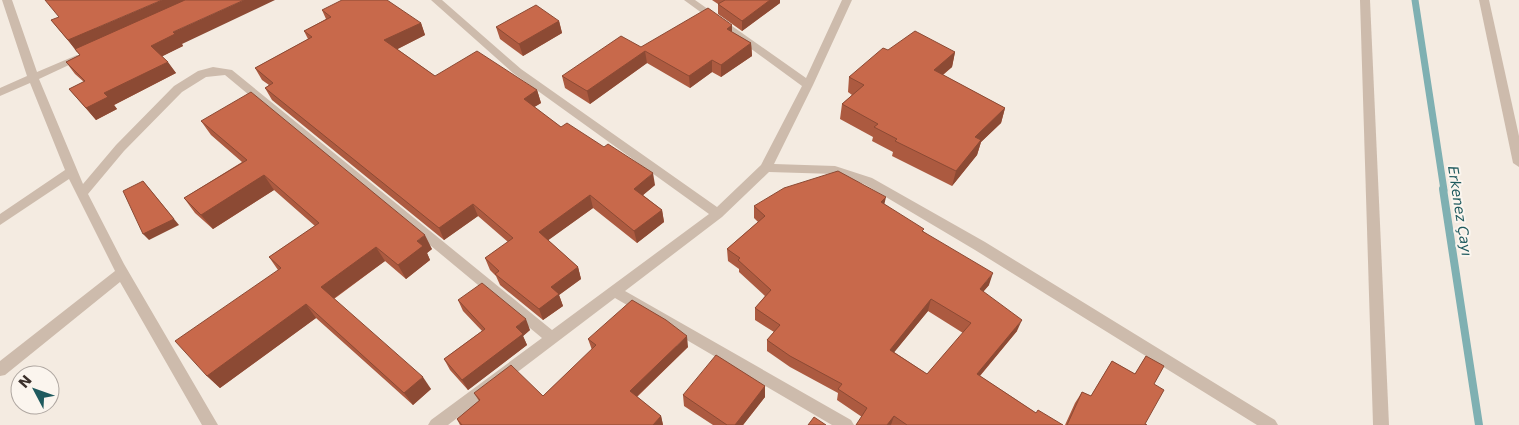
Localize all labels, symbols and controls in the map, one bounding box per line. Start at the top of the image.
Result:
water label: Erkenez Çayı [1445,165,1475,257]
north arrow [10,365,60,415]
text: N [15,372,35,391]

